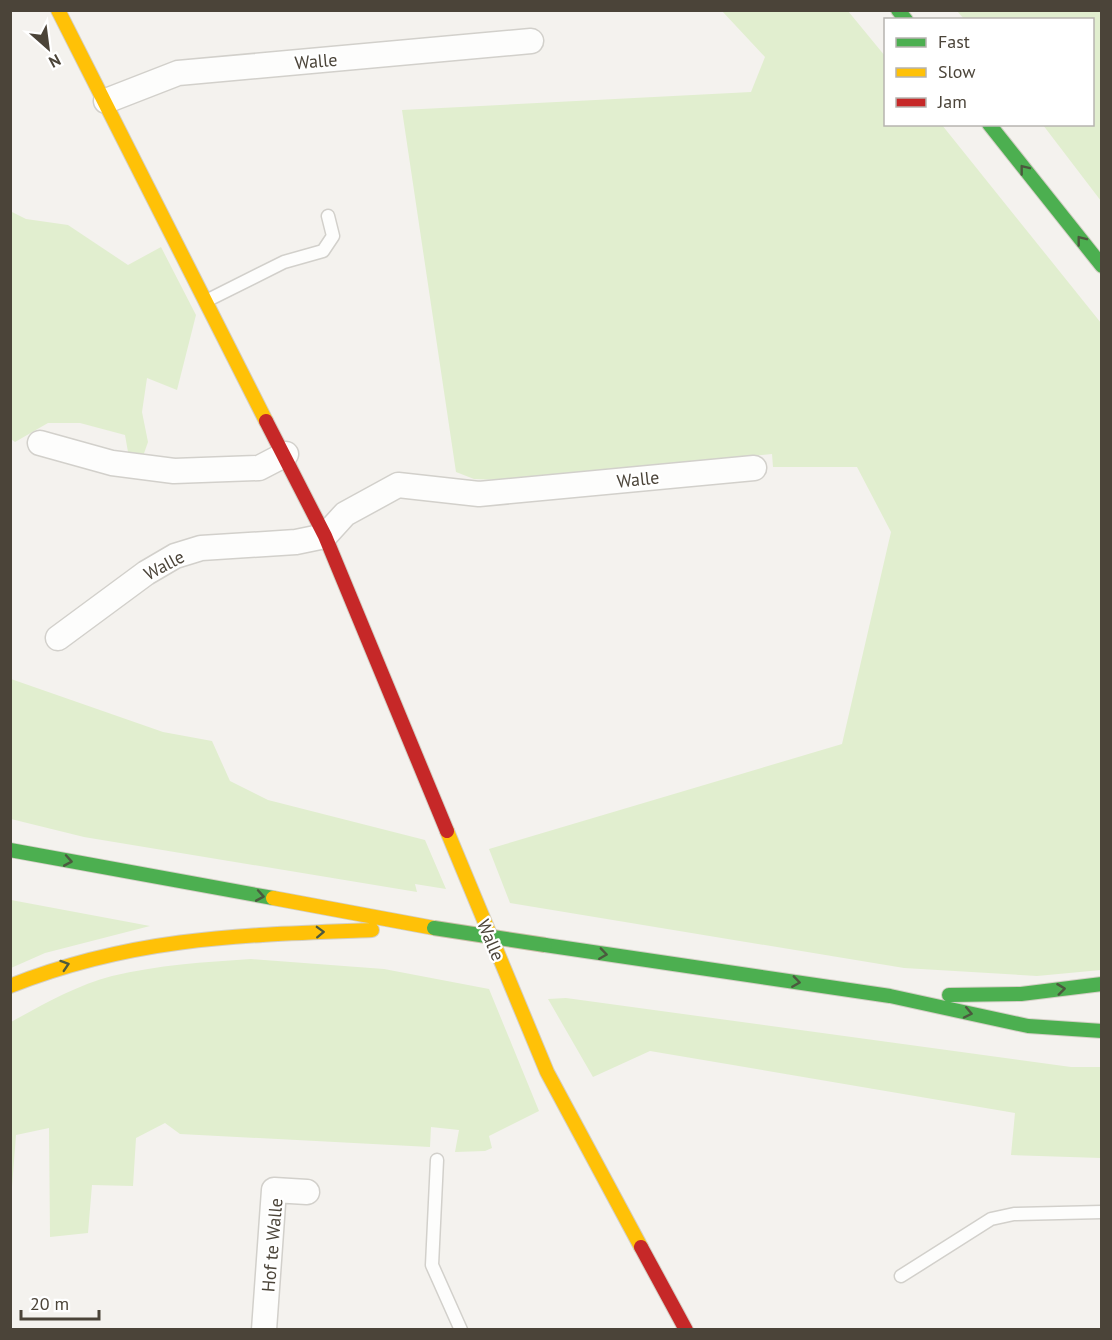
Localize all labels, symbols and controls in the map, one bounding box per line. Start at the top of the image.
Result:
north arrow [18,18,78,78]
legend [884,18,1094,126]
text: Fast [938,30,970,53]
street label: Walle [294,48,338,74]
text: N [46,50,64,73]
text: Slow [938,60,976,83]
text: Jam [937,90,967,113]
one-way arrow [1021,165,1032,176]
one-way arrow [1077,236,1088,247]
street label: Walle [616,465,660,493]
street label: Walle [140,545,188,585]
one-way arrow [63,854,73,867]
one-way arrow [254,889,264,902]
street label: Walle [472,916,510,964]
one-way arrow [316,926,325,939]
one-way arrow [598,947,608,959]
one-way arrow [59,960,70,972]
one-way arrow [791,976,801,988]
one-way arrow [1057,983,1066,996]
one-way arrow [963,1006,973,1019]
street label: Hof te Walle [256,1197,288,1293]
scale bar [21,1283,99,1321]
text: 20 m [30,1292,69,1315]

